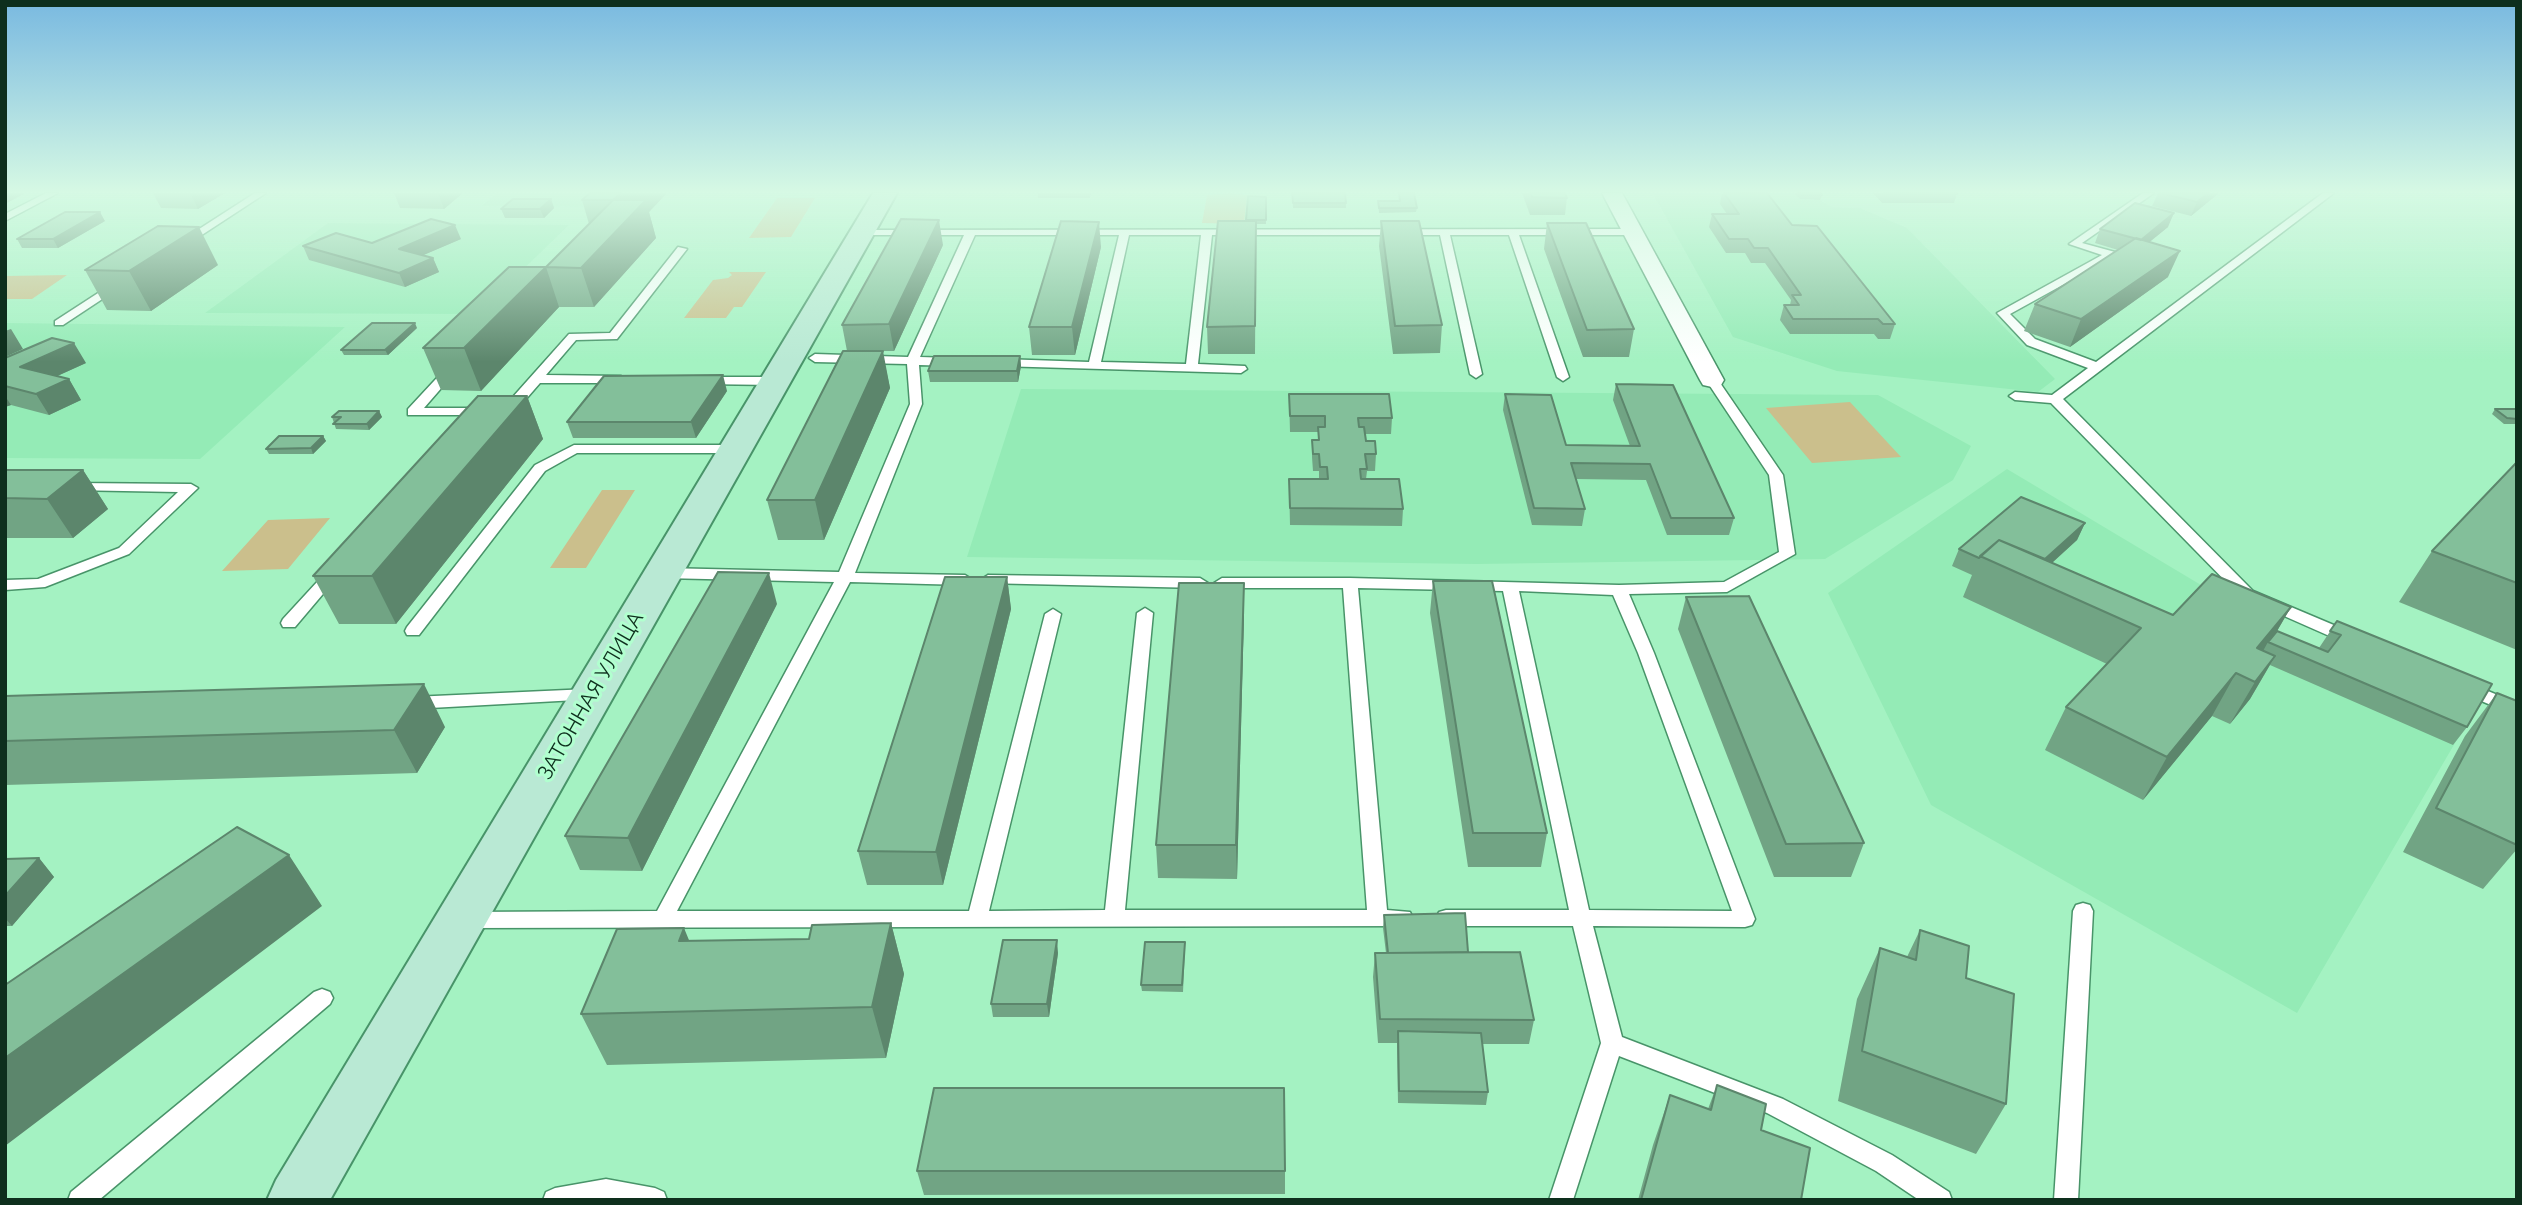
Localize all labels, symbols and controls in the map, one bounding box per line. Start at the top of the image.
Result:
street label: ЗАТОННАЯ УЛИЦА [533,608,649,784]

